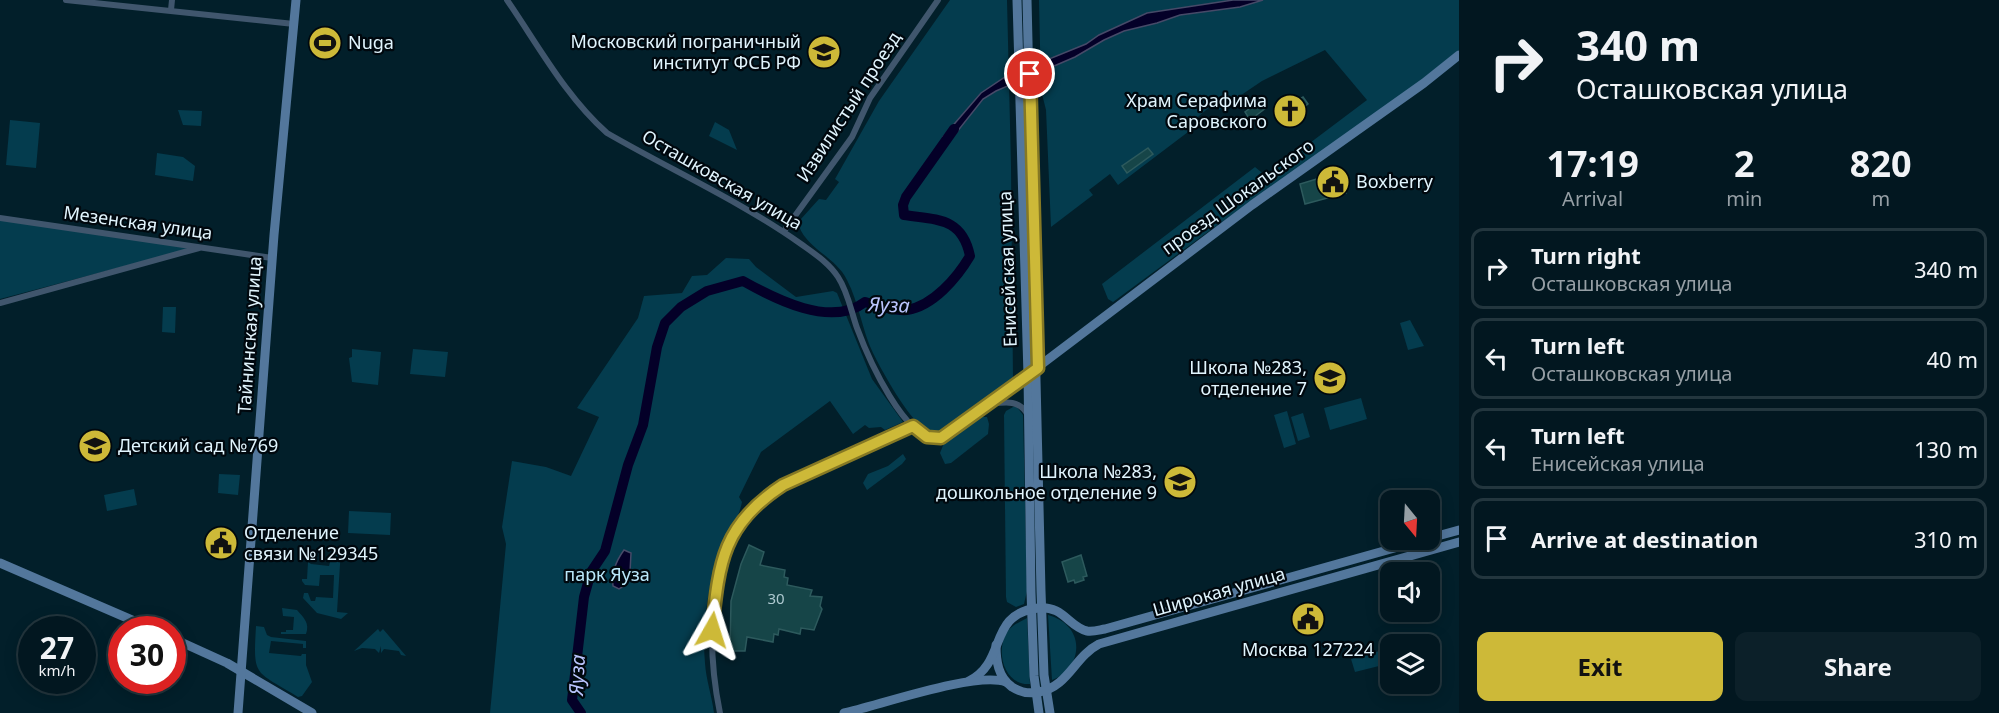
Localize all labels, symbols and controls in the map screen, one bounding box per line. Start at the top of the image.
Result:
text: 340 m [1576,16,1700,73]
icon: right [1477,24,1555,102]
sports icon: Nuga [307,25,343,61]
street label: Извилистый проезд [791,27,906,186]
place label: Московский пограничный институт ФСБ РФ [570,29,801,74]
place label: Nuga [348,30,394,54]
school or university icon: Московский пограничный институт ФСБ РФ [806,34,842,70]
pin [1004,48,1055,99]
icon: arrive [1013,57,1046,90]
text: Осташковская улица [1576,70,1848,107]
place label: Храм Серафима Саровского [1126,88,1267,133]
church icon: Храм Серафима Саровского [1272,93,1308,129]
street label: Осташковская улица [638,123,807,235]
street label: проезд Шокальского [1156,133,1318,260]
text: 17:19 [1546,139,1639,188]
text: 2 [1734,139,1755,188]
text: 820 [1850,139,1912,188]
public building icon: Boxberry [1315,164,1351,200]
place label: Boxberry [1356,169,1434,193]
text: Arrival [1562,185,1623,212]
text: min [1726,185,1762,212]
text: m [1871,185,1890,212]
street label: Енисейская улица [992,191,1022,348]
street label: Мезенская улица [62,200,214,244]
text: Turn right [1531,240,1641,270]
icon: right [1480,252,1513,285]
text: 340 m [1914,254,1978,284]
street label: Тайнинская улица [232,255,266,415]
text: Осташковская улица [1531,270,1732,297]
water label: Яуза [867,290,910,319]
text: Turn left [1531,330,1625,360]
icon: left [1480,342,1513,375]
text: 40 m [1927,344,1978,374]
place label: Школа №283, отделение 7 [1189,355,1307,400]
school or university icon: Школа №283, отделение 7 [1312,360,1348,396]
text: Осташковская улица [1531,360,1732,387]
text: Turn left [1531,420,1625,450]
school or university icon: Детский сад №769 [77,428,113,464]
icon: left [1480,432,1513,465]
place label: Детский сад №769 [118,433,278,457]
text: 130 m [1914,434,1978,464]
text: Енисейская улица [1531,450,1705,477]
place label: Школа №283, дошкольное отделение 9 [936,459,1157,504]
school or university icon: Школа №283, дошкольное отделение 9 [1162,464,1198,500]
north arrow [1380,490,1440,550]
map controls [1380,490,1440,694]
place label: Отделение связи №129345 [244,520,378,565]
icon: arrive [1480,522,1513,555]
text: Arrive at destination [1531,524,1758,554]
text: 310 m [1914,524,1978,554]
public building icon: Отделение связи №129345 [203,525,239,561]
street label: Широкая улица [1150,561,1288,621]
park label: парк Яуза [564,562,650,586]
button: sound [1380,562,1440,622]
house number: 30 [767,588,785,608]
position arrow [680,598,744,662]
public building icon: Москва 127224 [1290,601,1326,637]
speed limit sign: 30 [108,616,186,694]
text: 27 [40,627,74,668]
button: Exit [1477,632,1723,701]
button: Share [1735,632,1981,701]
button: layers [1380,634,1440,694]
place label: Москва 127224 [1242,637,1374,661]
water label: Яуза [562,654,591,697]
text: km/h [39,660,75,680]

